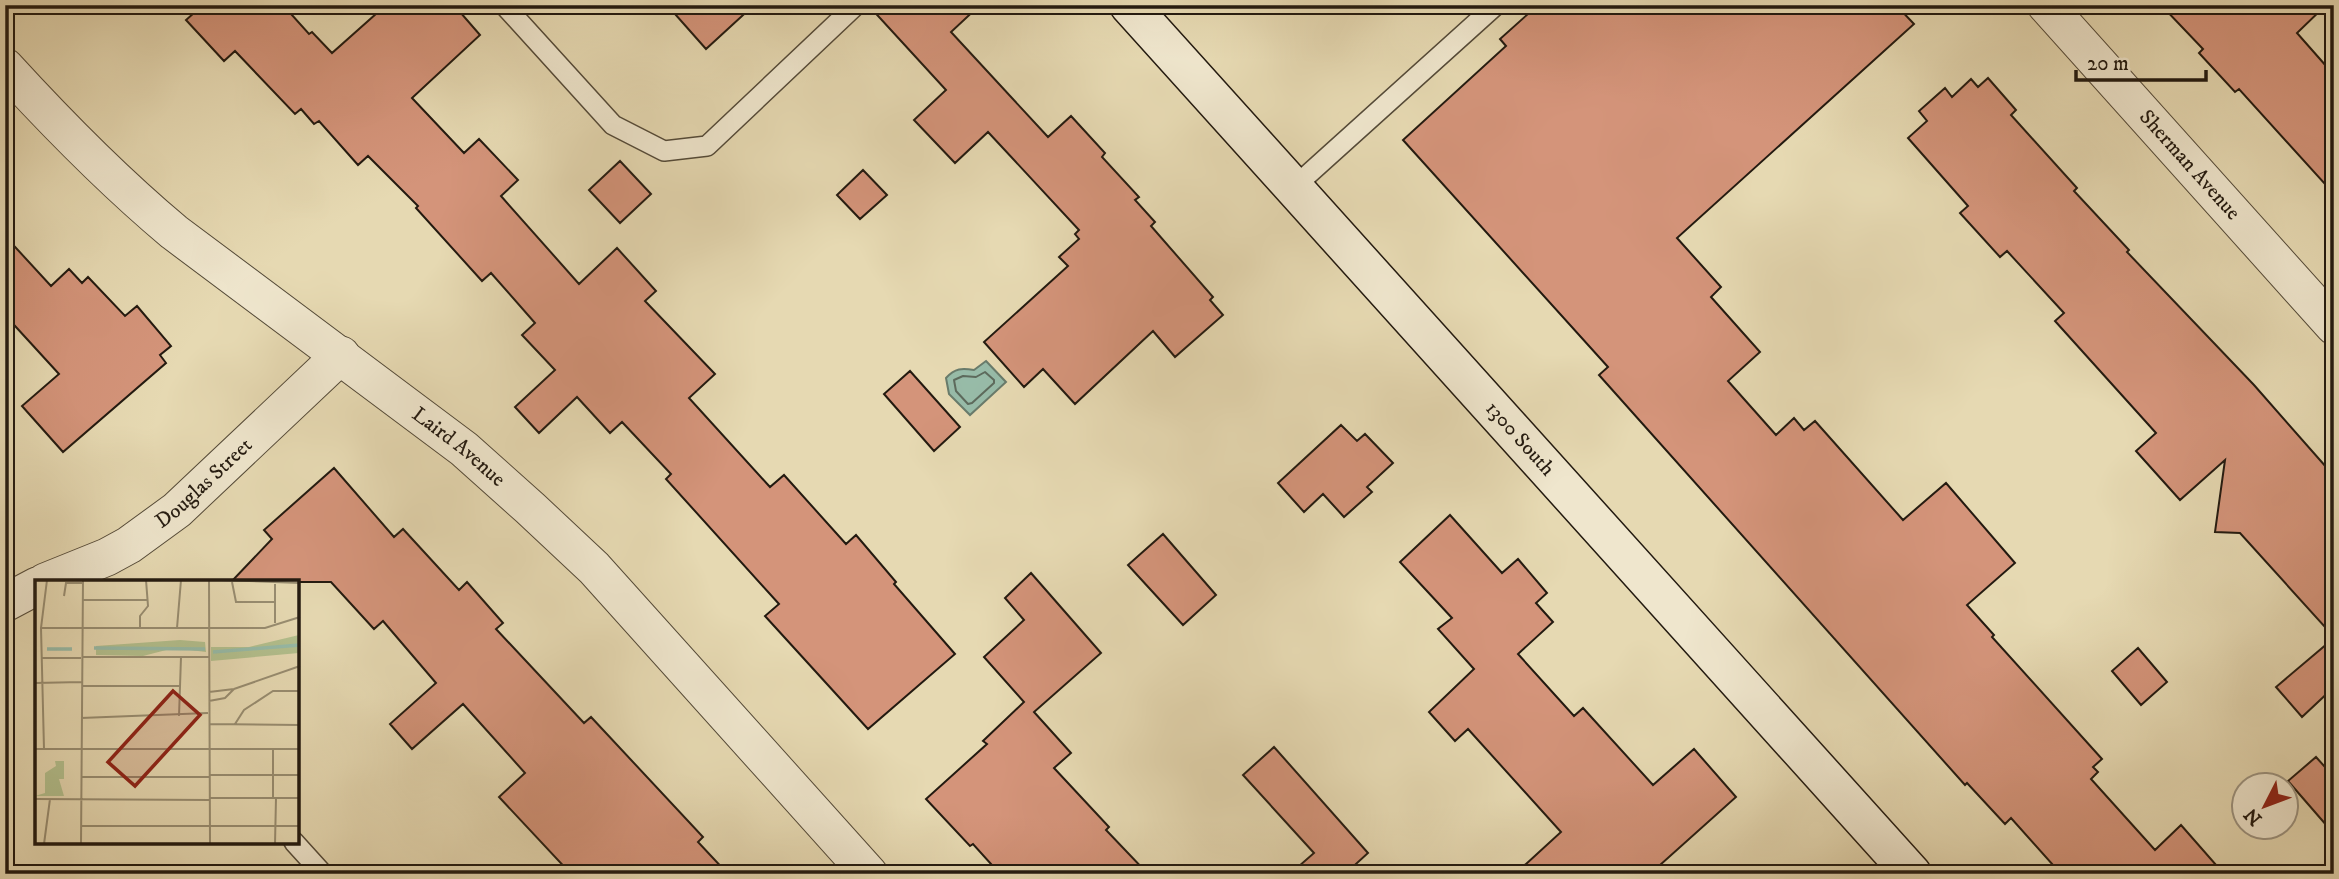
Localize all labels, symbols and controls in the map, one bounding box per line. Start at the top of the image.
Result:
scale bar [2076,38,2206,82]
text: 20 m [2087,51,2129,77]
street label: Sherman Avenue [2133,105,2246,226]
street label: 1300 South [1480,396,1560,482]
street label: Laird Avenue [407,401,511,493]
street label: Douglas Street [150,432,258,534]
inset map [35,580,299,844]
north arrow [2230,770,2300,840]
text: N [2239,803,2267,830]

